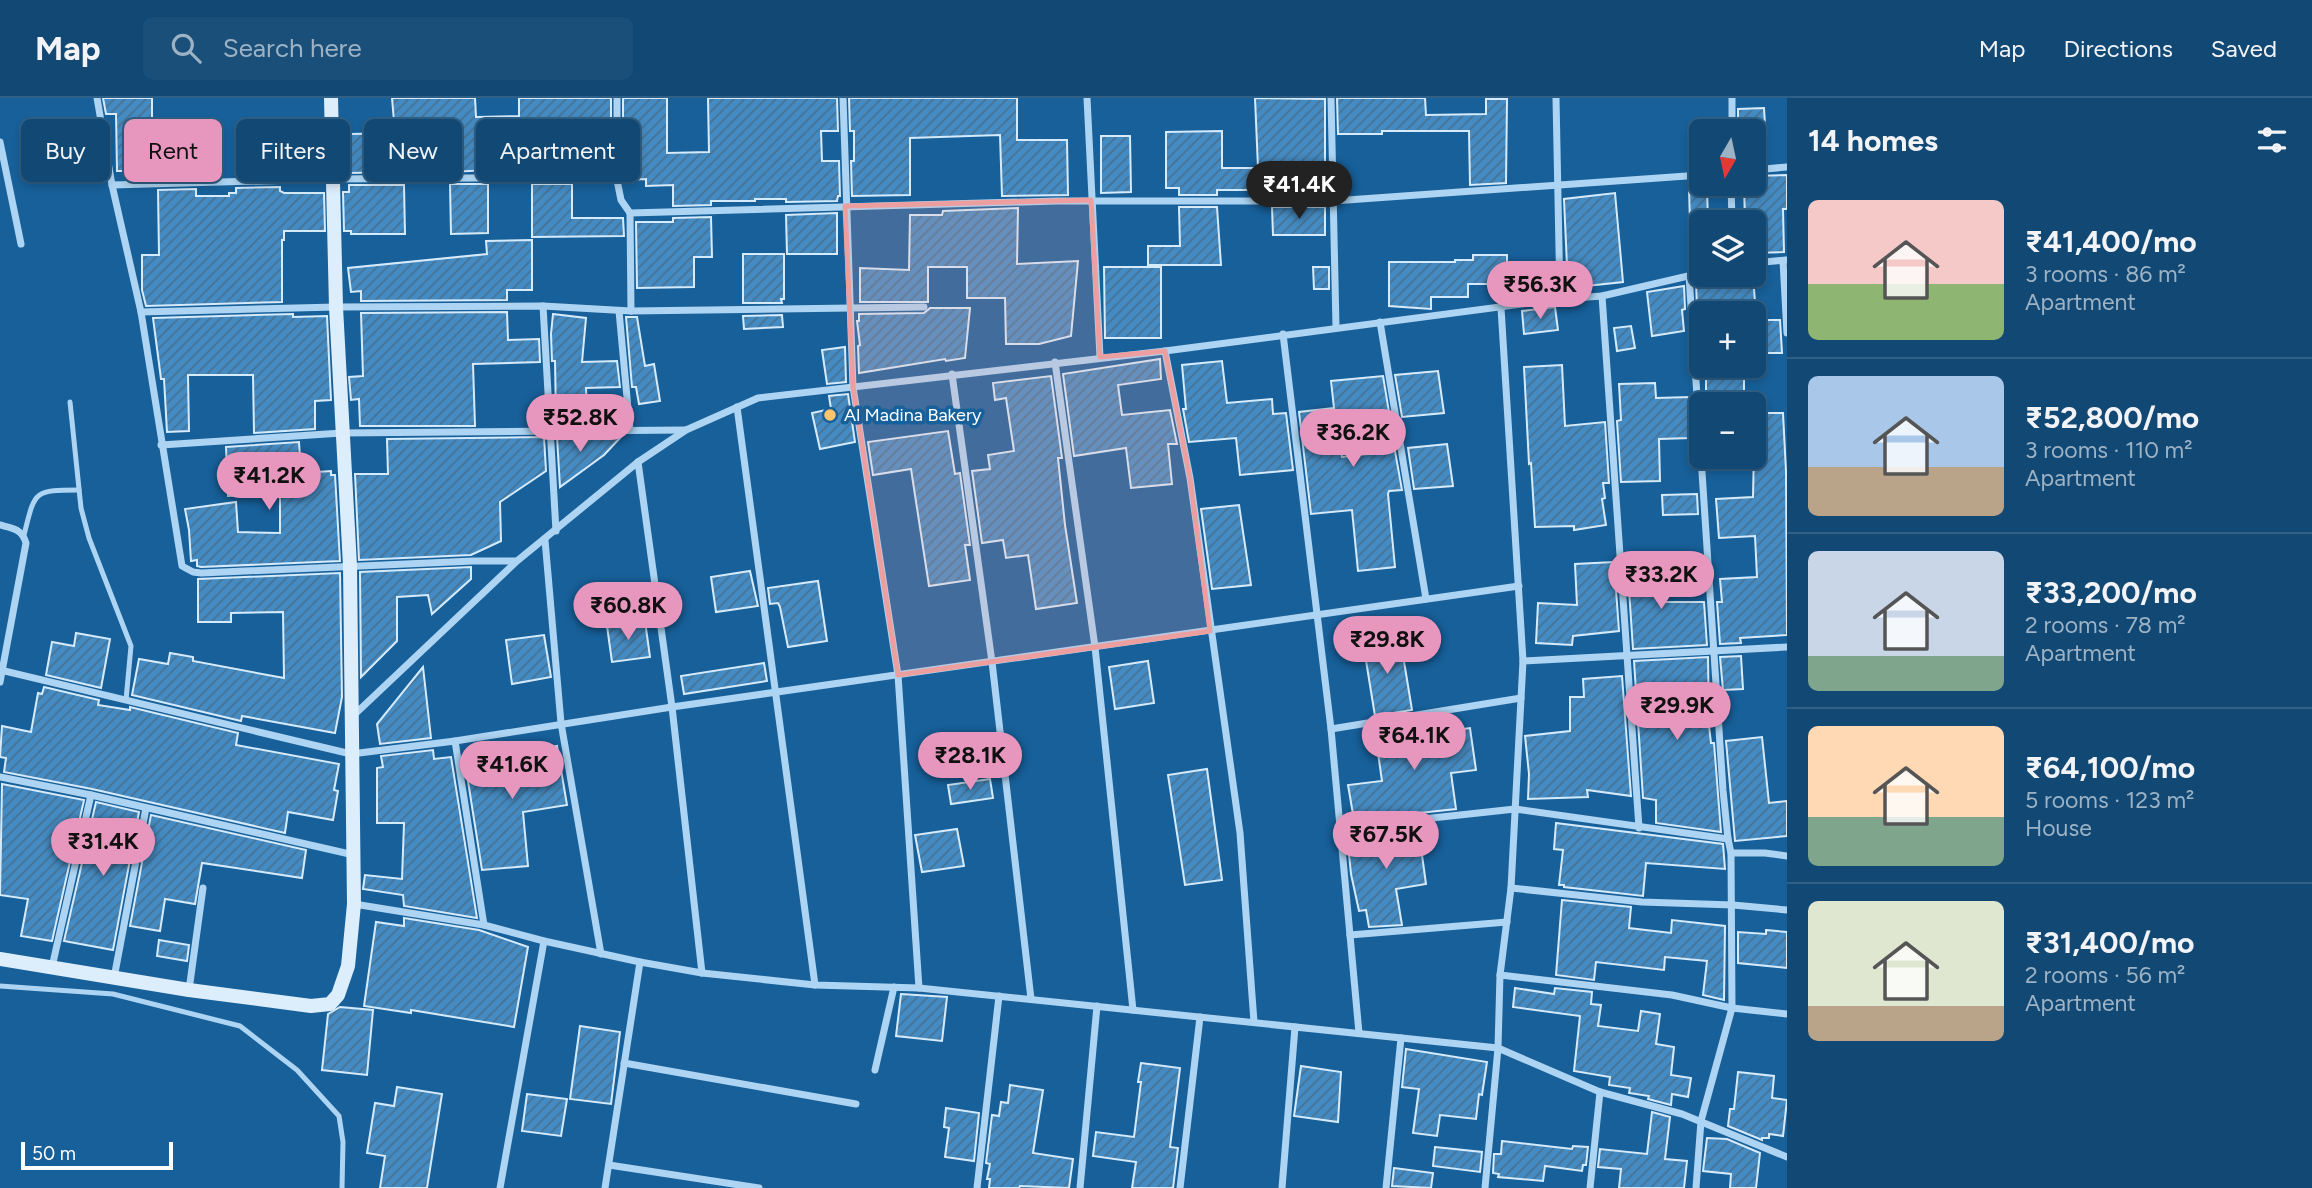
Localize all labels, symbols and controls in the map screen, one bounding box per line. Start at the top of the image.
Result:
search box [143,17,633,80]
text: Map [35,29,101,68]
icon: search [167,29,205,67]
text: Search here [223,32,362,64]
text: Map [1979,34,2025,63]
text: Directions [2063,34,2173,63]
text: Saved [2211,34,2277,63]
chip: Buy [21,119,110,182]
chip: Rent [124,119,222,182]
chip: Filters [236,119,350,182]
chip: New [364,119,462,182]
chip: Apartment [476,119,640,182]
north arrow [1689,119,1766,196]
map controls [1689,119,1766,469]
icon: filters [2253,121,2291,159]
text: 14 homes [1808,122,1938,159]
pin: ₹41.4K [1242,162,1356,221]
text: ₹41.4K [1262,170,1336,198]
button: layers [1689,210,1766,287]
text: ₹41,400/mo [2025,223,2197,260]
icon: home [1864,228,1948,312]
text: 3 rooms · 86 m² [2025,260,2186,288]
pin: ₹56.3K [1483,262,1597,321]
text: ₹56.3K [1503,270,1577,298]
text: Apartment [2025,288,2136,316]
button: + [1689,301,1766,378]
button: − [1689,392,1766,469]
pin: ₹52.8K [523,394,637,454]
text: ₹52,800/mo [2025,399,2199,436]
text: ₹52.8K [542,403,618,431]
place label: Al Madina Bakery [844,404,982,426]
icon: home [1864,404,1948,488]
marker: Al Madina Bakery [822,407,838,423]
pin: ₹36.2K [1296,410,1410,469]
text: ₹36.2K [1316,418,1390,446]
text: 3 rooms · 110 m² [2025,436,2192,464]
pin: ₹41.2K [212,452,326,512]
text: ₹41.2K [233,461,305,489]
text: Apartment [2025,464,2136,492]
pin: ₹33.2K [1604,552,1718,611]
text: ₹33.2K [1624,560,1698,588]
text: ₹33,200/mo [2025,574,2197,611]
icon: home [1864,579,1948,663]
pin: ₹60.8K [571,582,685,642]
text: ₹60.8K [589,591,667,619]
text: 2 rooms · 78 m² [2025,611,2186,639]
pin: ₹29.8K [1330,616,1444,676]
text: ₹29.8K [1349,625,1425,653]
text: Apartment [2025,639,2136,667]
pin: ₹29.9K [1620,682,1734,742]
text: ₹29.9K [1640,691,1714,719]
pin: ₹64.1K [1357,712,1471,772]
text: ₹64.1K [1378,721,1450,749]
pin: ₹28.1K [913,732,1027,792]
text: ₹28.1K [934,741,1006,769]
pin: ₹41.6K [455,742,569,801]
text: ₹64,100/mo [2025,749,2195,786]
text: ₹41.6K [476,750,548,778]
icon: home [1864,754,1948,838]
text: 5 rooms · 123 m² [2025,786,2194,814]
pin: ₹67.5K [1329,812,1443,871]
text: House [2025,814,2092,842]
pin: ₹31.4K [46,818,160,878]
text: ₹67.5K [1349,820,1423,848]
text: ₹31.4K [67,827,139,855]
text: ₹31,400/mo [2025,924,2194,961]
icon: home [1864,929,1948,1013]
text: 2 rooms · 56 m² [2025,961,2185,989]
text: Apartment [2025,989,2136,1017]
scale bar [21,1139,173,1171]
text: 50 m [32,1142,76,1165]

